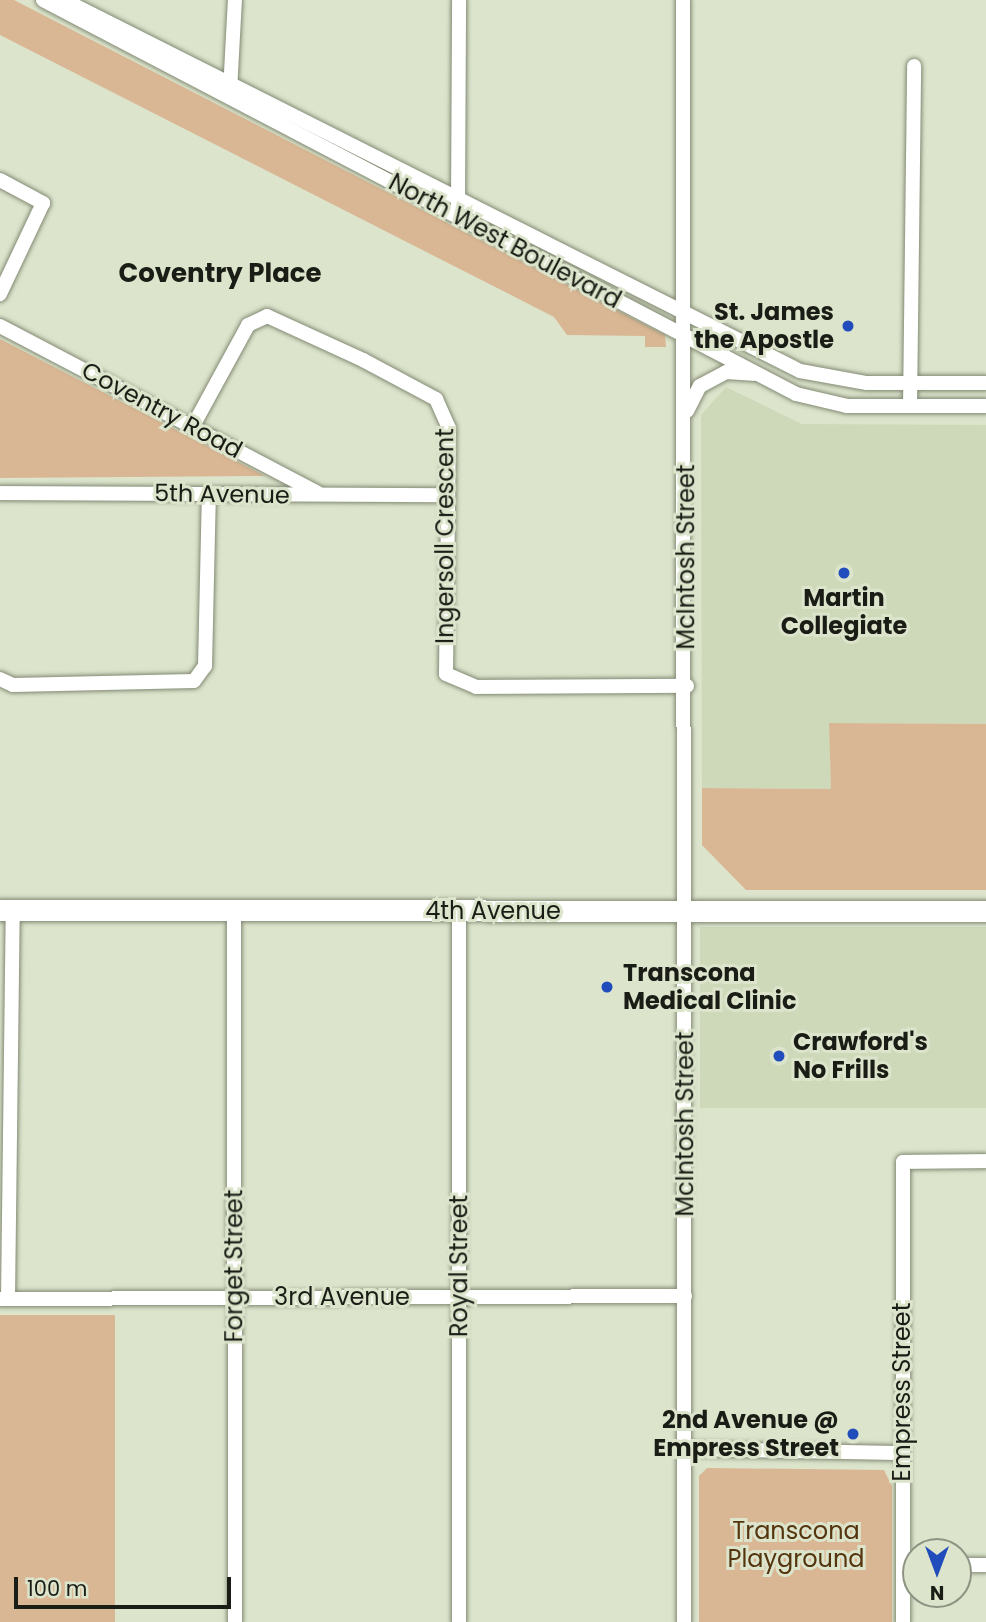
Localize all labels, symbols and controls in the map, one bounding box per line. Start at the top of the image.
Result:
street label: North West Boulevard [384,168,626,314]
district label: Coventry Place [118,258,322,290]
place label: St. James the Apostle [694,298,834,354]
marker: St. James the Apostle [840,318,856,334]
street label: Coventry Road [77,356,247,464]
street label: Ingersoll Crescent [431,428,459,644]
street label: McIntosh Street [672,464,700,650]
street label: 5th Avenue [154,478,290,510]
marker: Martin Collegiate [836,565,852,581]
place label: Martin Collegiate [781,584,907,640]
street label: 4th Avenue [425,897,561,925]
place label: Transcona Medical Clinic [623,959,796,1015]
marker: Transcona Medical Clinic [597,977,617,997]
place label: Crawford's No Frills [793,1028,928,1084]
street label: McIntosh Street [671,1031,699,1217]
marker: Crawford's No Frills [771,1048,787,1064]
street label: Forget Street [220,1190,248,1342]
street label: Royal Street [445,1195,473,1337]
street label: 3rd Avenue [274,1283,410,1311]
street label: Empress Street [888,1303,916,1481]
place label: 2nd Avenue @ Empress Street [653,1406,839,1462]
marker: 2nd Avenue @ Empress Street [845,1426,861,1442]
park label: Transcona Playground [727,1517,865,1573]
north arrow [902,1538,972,1608]
scale bar [18,1562,234,1606]
text: 100 m [27,1574,87,1603]
text: N [930,1579,944,1606]

